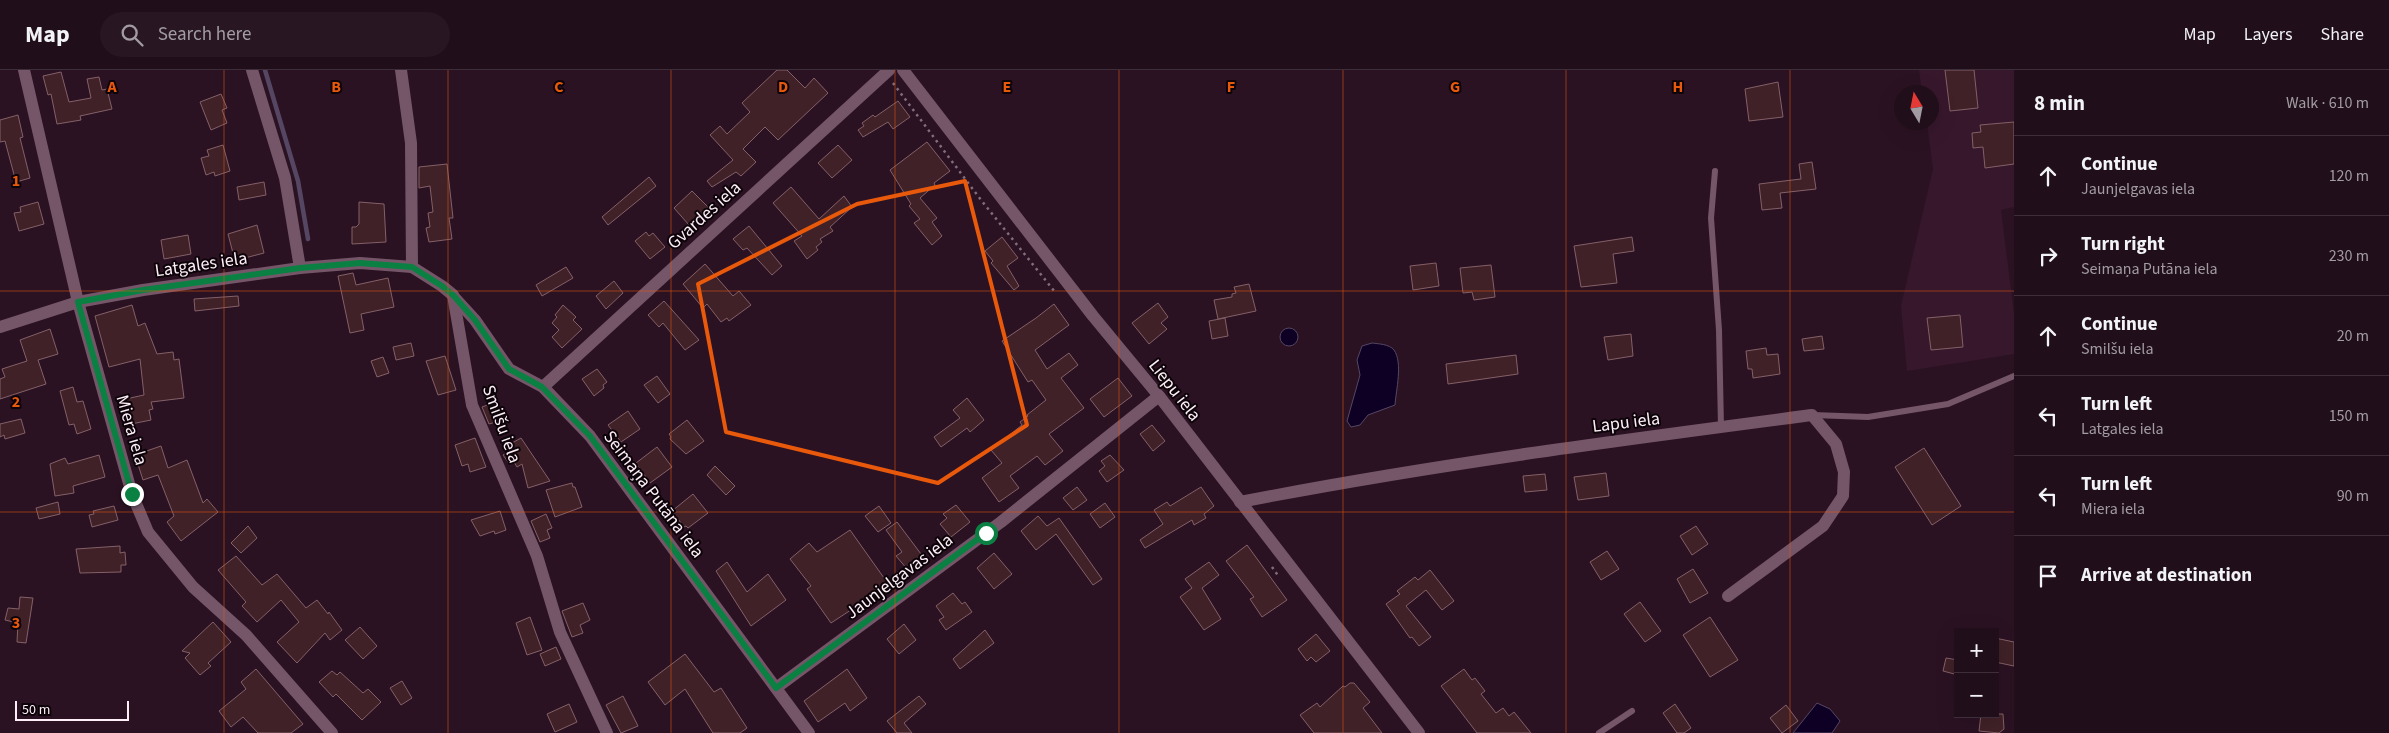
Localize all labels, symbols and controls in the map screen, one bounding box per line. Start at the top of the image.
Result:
search box [100,12,450,57]
text: Map [25,17,70,52]
icon: search [118,21,146,49]
text: Search here [158,21,251,48]
text: Map [2184,22,2216,47]
text: Layers [2244,22,2293,47]
text: Share [2321,22,2364,47]
text: A [106,76,117,98]
text: B [331,76,341,98]
text: C [554,76,564,98]
text: D [778,76,788,98]
text: E [1003,76,1011,98]
text: F [1227,76,1235,98]
text: G [1450,76,1460,98]
text: H [1673,76,1683,98]
north arrow [1894,85,1939,130]
text: 8 min [2034,88,2085,118]
text: Walk · 610 m [2286,92,2369,114]
text: Continue [2081,151,2158,178]
icon: ahead [2034,162,2062,190]
text: 120 m [2329,165,2369,187]
text: 1 [12,170,20,192]
street label: Gvardes iela [662,176,747,255]
text: Jaunjelgavas iela [2081,178,2195,200]
text: Turn right [2081,231,2165,258]
icon: right [2034,242,2062,270]
text: 230 m [2329,245,2369,267]
street label: Latgales iela [153,246,249,283]
text: Seimaņa Putāna iela [2081,258,2218,280]
text: Continue [2081,311,2158,338]
icon: ahead [2034,322,2062,350]
text: 20 m [2337,325,2369,347]
text: Smilšu iela [2081,338,2153,360]
street label: Liepu iela [1142,354,1207,427]
street label: Smilšu iela [476,382,527,467]
text: 2 [12,391,20,413]
text: Turn left [2081,391,2152,418]
street label: Miera iela [110,392,153,468]
icon: left [2034,402,2062,430]
text: 150 m [2329,405,2369,427]
street label: Lapu iela [1591,406,1661,439]
text: Latgales iela [2081,418,2164,440]
street label: Seimaņa Putāna iela [597,425,710,563]
text: Turn left [2081,471,2152,498]
icon: left [2034,482,2062,510]
route end [121,483,144,506]
text: 90 m [2337,485,2369,507]
text: Miera iela [2081,498,2145,520]
route start [975,522,998,545]
street label: Jaunjelgavas iela [840,528,958,625]
icon: arrive [2034,562,2062,590]
text: Arrive at destination [2081,562,2252,589]
text: 3 [12,612,20,634]
map controls [1954,628,1999,718]
button: + [1954,628,1999,673]
button: − [1954,673,1999,718]
scale bar [15,698,129,721]
text: 50 m [22,700,50,720]

